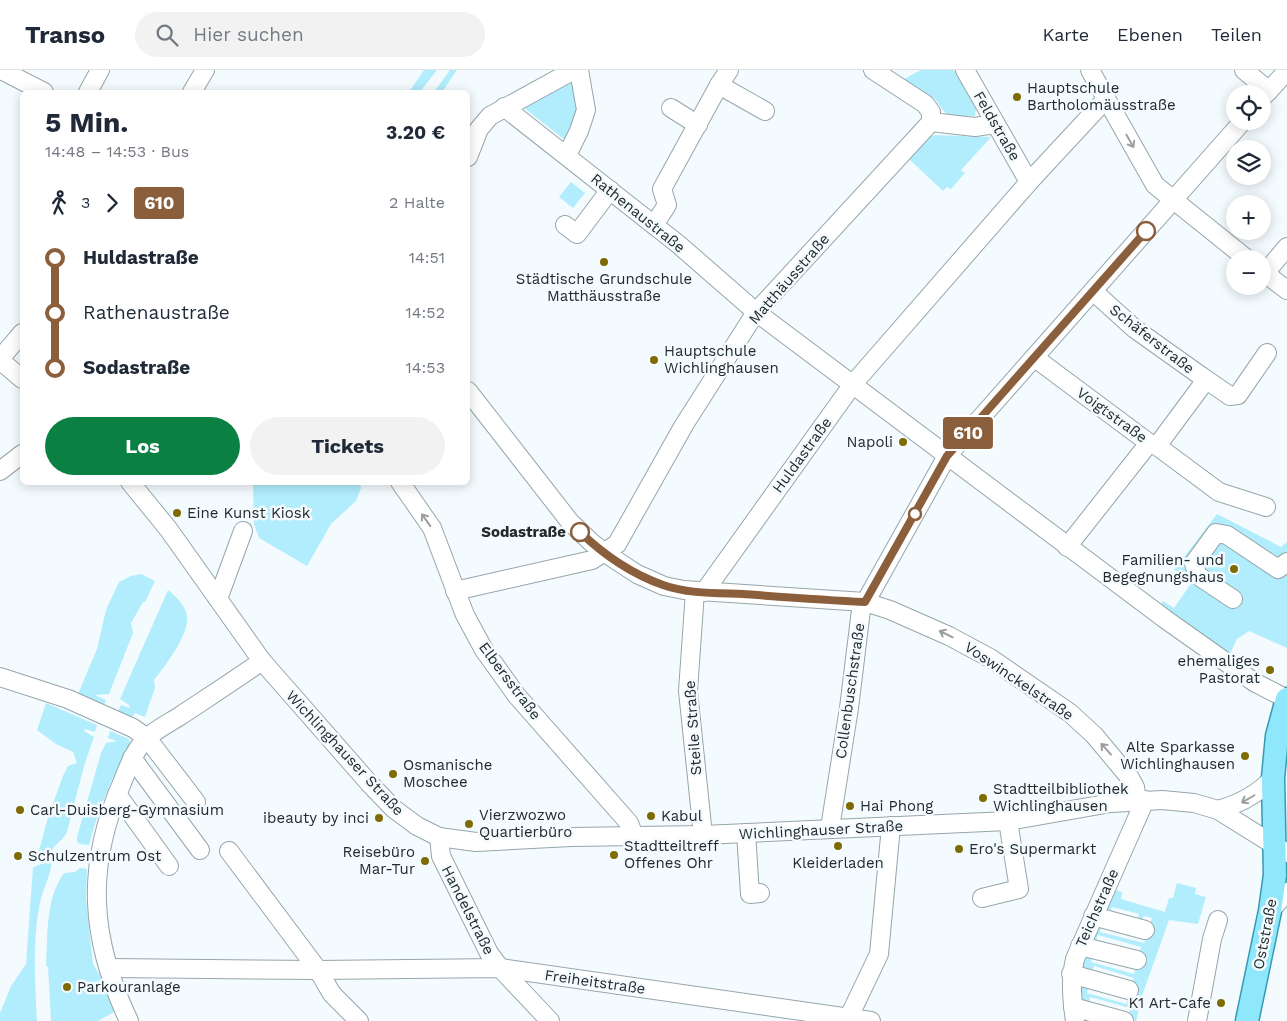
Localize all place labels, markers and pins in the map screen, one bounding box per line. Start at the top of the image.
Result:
place label: Hauptschule Bartholomäusstraße [1027,79,1176,114]
marker: Hauptschule Bartholomäusstraße [1011,91,1023,103]
unlabelled marker [1136,221,1156,241]
marker: Städtische Grundschule Matthäusstraße [598,256,610,268]
place label: Städtische Grundschule Matthäusstraße [516,270,692,305]
place label: Hauptschule Wichlinghausen [664,342,779,377]
marker: Hauptschule Wichlinghausen [648,354,660,366]
place label: Napoli [847,433,893,451]
marker: Napoli [897,436,909,448]
place label: Eine Kunst Kiosk [187,504,311,522]
marker: Eine Kunst Kiosk [171,507,183,519]
unlabelled marker [908,507,922,521]
marker: Sodastraße [570,522,590,542]
place label: Sodastraße [481,523,566,541]
place label: Familien- und Begegnungshaus [1102,551,1224,586]
marker: Familien- und Begegnungshaus [1228,563,1240,575]
place label: ehemaliges Pastorat [1177,652,1261,687]
marker: ehemaliges Pastorat [1264,664,1276,676]
place label: Alte Sparkasse Wichlinghausen [1120,738,1235,773]
marker: Alte Sparkasse Wichlinghausen [1239,750,1251,762]
place label: Osmanische Moschee [403,756,492,791]
marker: Osmanische Moschee [387,768,399,780]
place label: Stadtteilbibliothek Wichlinghausen [993,780,1129,815]
marker: Stadtteilbibliothek Wichlinghausen [977,792,989,804]
place label: Hai Phong [860,797,933,815]
marker: Hai Phong [844,800,856,812]
place label: Carl-Duisberg-Gymnasium [30,801,224,819]
marker: Carl-Duisberg-Gymnasium [14,804,26,816]
place label: Vierzwozwo Quartierbüro [479,806,572,841]
place label: Kabul [661,807,703,825]
place label: ibeauty by inci [263,809,369,827]
marker: Kabul [645,810,657,822]
marker: ibeauty by inci [373,812,385,824]
marker: Vierzwozwo Quartierbüro [463,818,475,830]
place label: Stadtteiltreff Offenes Ohr [624,837,719,872]
marker: Kleiderladen [832,840,844,852]
place label: Ero's Supermarkt [969,840,1097,858]
place label: Reisebüro Mar-Tur [343,843,415,878]
marker: Ero's Supermarkt [953,843,965,855]
place label: Schulzentrum Ost [28,847,162,865]
marker: Stadtteiltreff Offenes Ohr [608,849,620,861]
marker: Schulzentrum Ost [12,850,24,862]
place label: Kleiderladen [792,854,884,872]
marker: Reisebüro Mar-Tur [419,855,431,867]
place label: Parkouranlage [77,978,181,996]
marker: Parkouranlage [61,981,73,993]
place label: K1 Art-Cafe [1128,994,1211,1012]
marker: K1 Art-Cafe [1215,997,1227,1009]

